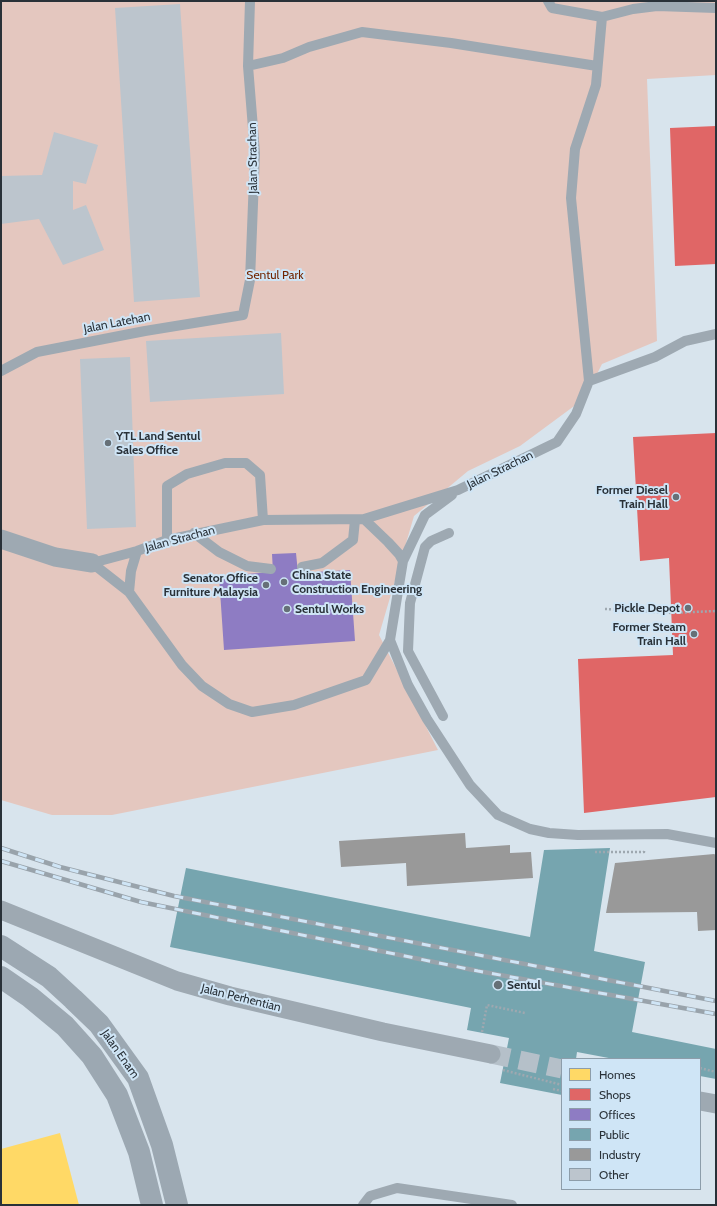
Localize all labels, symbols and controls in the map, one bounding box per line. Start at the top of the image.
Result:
street label: Jalan Strachan [245,122,261,194]
park label: Sentul Park [246,268,304,282]
street label: Jalan Latehan [83,309,151,337]
place label: YTL Land Sentul Sales Office [116,429,200,457]
marker: YTL Land Sentul Sales Office [103,438,113,448]
street label: Jalan Strachan [465,448,535,492]
place label: Former Diesel Train Hall [596,483,668,511]
marker: Former Diesel Train Hall [671,492,681,502]
street label: Jalan Strachan [144,523,216,555]
place label: China State Construction Engineering [292,568,422,596]
place label: Senator Office Furniture Malaysia [163,571,258,599]
marker: China State Construction Engineering [279,577,289,587]
marker: Senator Office Furniture Malaysia [261,580,271,590]
place label: Pickle Depot [614,601,680,615]
place label: Sentul Works [295,602,364,616]
marker: Pickle Depot [683,603,693,613]
marker: Sentul Works [282,604,292,614]
place label: Former Steam Train Hall [613,620,686,648]
marker: Former Steam Train Hall [689,629,699,639]
place label: Sentul [507,978,541,992]
marker: Sentul [492,979,504,991]
street label: Jalan Perhentian [200,981,282,1015]
street label: Jalan Enam [98,1027,142,1081]
legend [561,1058,701,1190]
text: Homes [599,1067,636,1082]
text: Shops [599,1087,631,1102]
text: Offices [599,1107,635,1122]
text: Public [599,1127,630,1142]
text: Industry [599,1147,640,1162]
text: Other [599,1167,629,1182]

